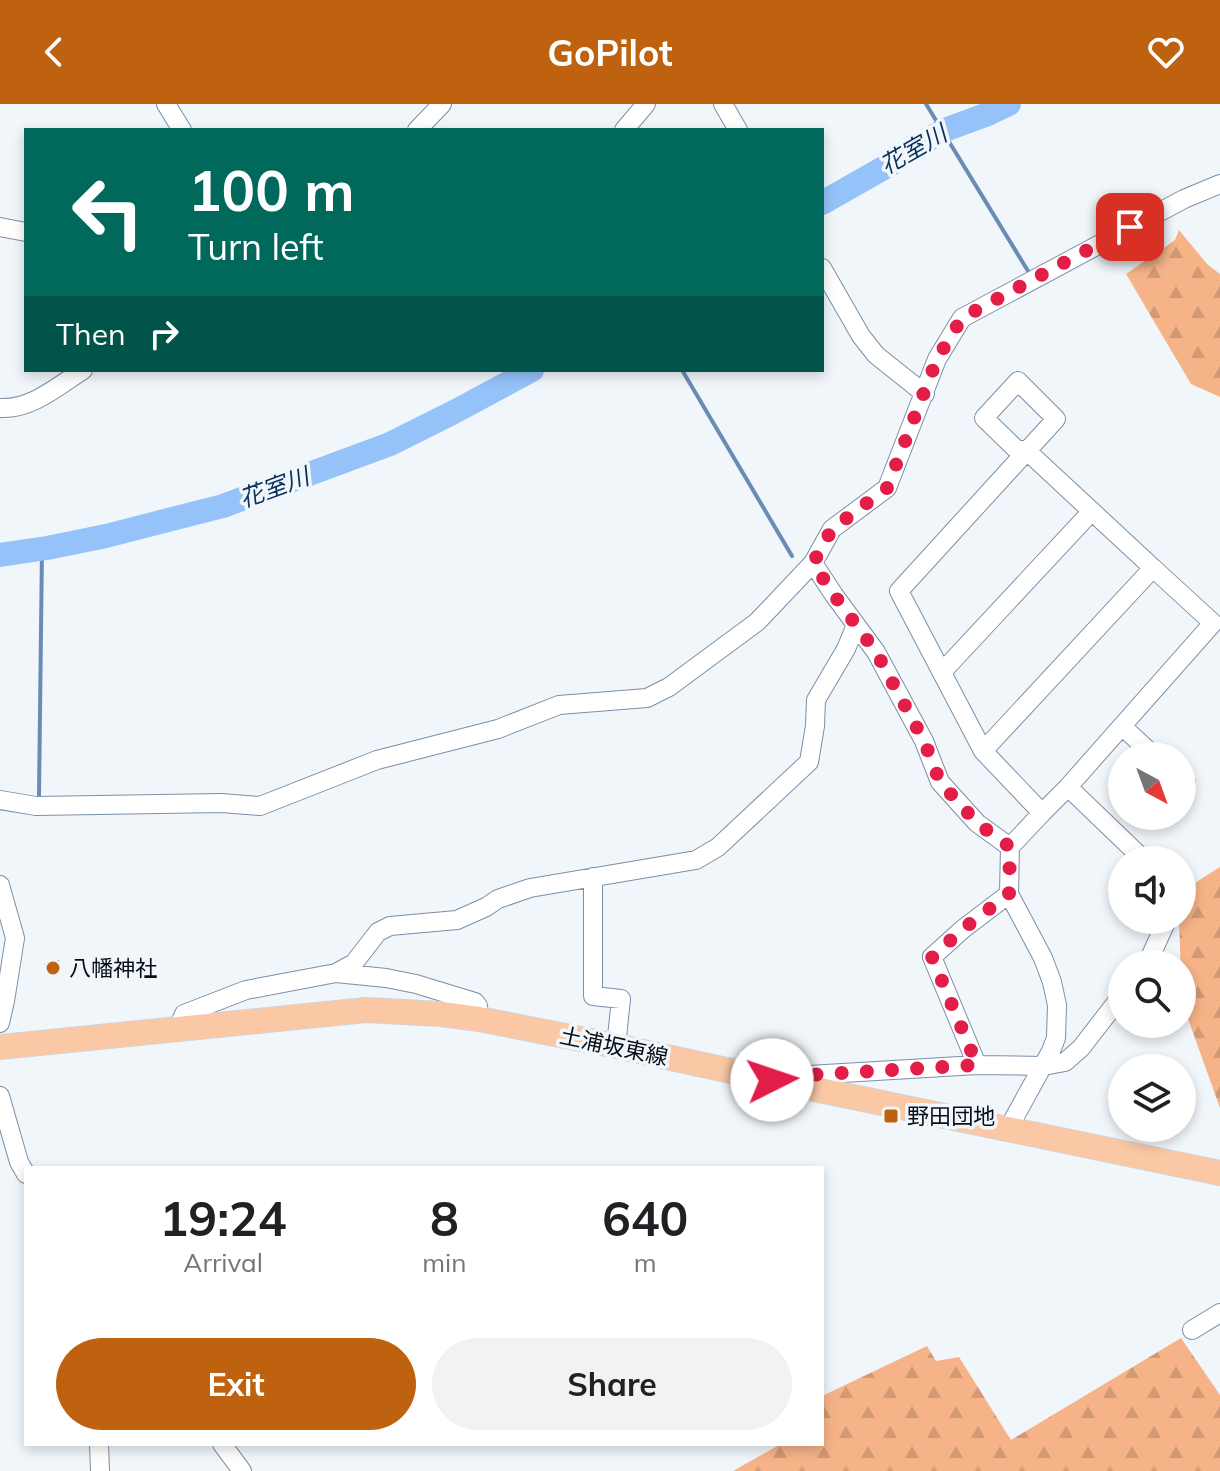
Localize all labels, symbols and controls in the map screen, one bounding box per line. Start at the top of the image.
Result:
icon: back [32,30,76,74]
text: GoPilot [547,30,673,75]
icon: heart [1144,30,1188,74]
water label: 花室川 [874,117,954,180]
text: 100 m [188,155,355,225]
icon: left [56,160,160,264]
pin [1096,193,1164,261]
icon: arrive [1108,205,1152,249]
text: Turn left [188,224,324,269]
icon: right [142,312,186,356]
text: Then [56,315,126,353]
water label: 花室川 [235,460,316,513]
north arrow [1108,742,1196,830]
map controls [1108,742,1196,1142]
button: sound [1108,846,1196,934]
button: search [1108,950,1196,1038]
place label: 八幡神社 [69,954,157,982]
marker: 八幡神社 [44,959,62,977]
street label: 土浦坂東線 [557,1021,671,1071]
position arrow [730,1038,814,1122]
button: layers [1108,1054,1196,1142]
place label: 野田団地 [907,1102,995,1130]
marker: 野田団地 [882,1107,900,1125]
text: 19:24 [160,1188,287,1248]
text: 8 [430,1188,459,1248]
text: 640 [602,1188,688,1248]
text: Arrival [183,1246,263,1279]
text: min [422,1246,466,1279]
text: m [634,1246,657,1279]
button: Exit [56,1338,416,1430]
button: Share [432,1338,792,1430]

